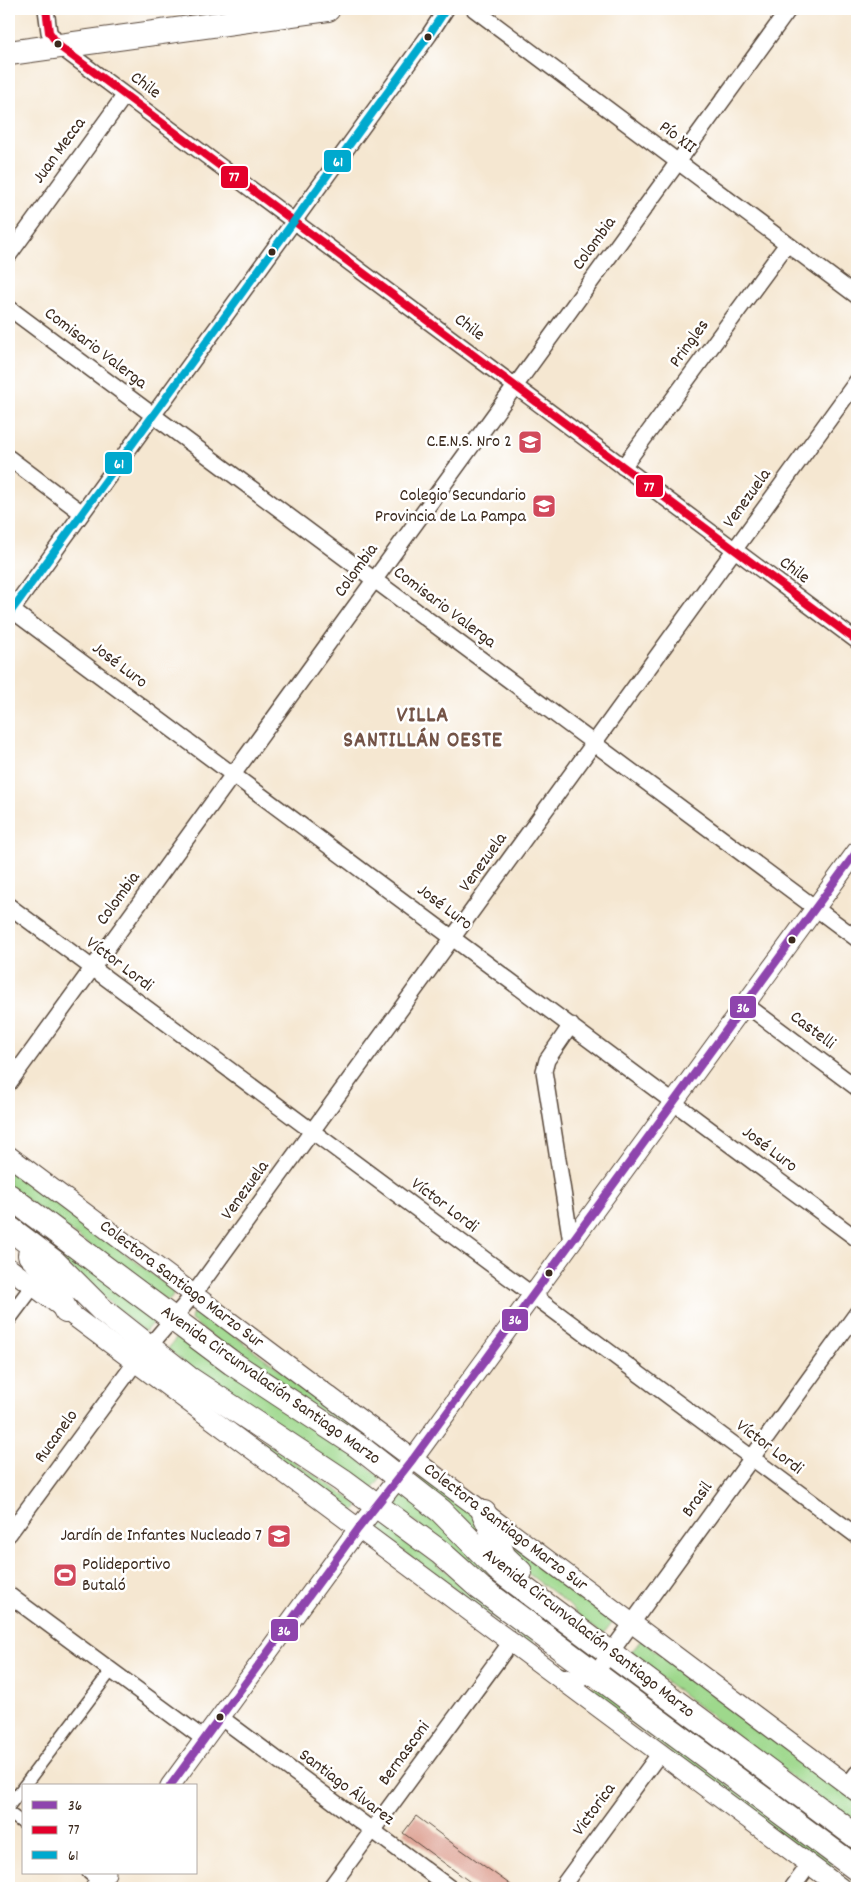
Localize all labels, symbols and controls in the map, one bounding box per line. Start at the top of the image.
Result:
unlabelled marker [423,32,433,42]
unlabelled marker [53,39,63,49]
street label: Chile [124,66,166,106]
street label: Juan Mecca [27,112,93,189]
street label: Pío XII [653,116,701,161]
line badge: 61 [323,149,352,173]
text: 61 [333,153,343,173]
line badge: 77 [220,165,249,189]
text: 77 [229,168,240,188]
street label: Colombia [567,211,623,276]
unlabelled marker [267,247,277,257]
street label: Comisario Valerga [38,302,152,396]
street label: Chile [448,308,490,348]
street label: Pringles [664,315,716,373]
school or university icon: C.E.N.S. Nro 2 [517,429,543,455]
place label: C.E.N.S. Nro 2 [426,430,512,455]
line badge: 61 [104,451,133,475]
text: 61 [114,455,124,475]
street label: Venezuela [718,464,778,534]
line badge: 77 [635,474,664,498]
text: 77 [644,478,655,498]
place label: Colegio Secundario Provincia de La Pampa [375,484,527,530]
school or university icon: Colegio Secundario Provincia de La Pampa [531,493,557,519]
street label: Colombia [329,538,385,603]
street label: Chile [773,551,815,591]
street label: Comisario Valerga [387,561,501,655]
street label: José Luro [86,637,152,695]
district label: VILLA SANTILLÁN OESTE [343,701,503,757]
street label: Venezuela [454,828,514,898]
street label: Colombia [91,866,147,931]
street label: José Luro [411,879,477,937]
street label: Víctor Lordi [80,931,158,999]
unlabelled marker [787,935,797,945]
line badge: 36 [729,995,757,1019]
text: 36 [736,999,750,1019]
street label: Castelli [784,1006,840,1056]
street label: José Luro [736,1121,802,1179]
street label: Venezuela [216,1156,276,1226]
street label: Víctor Lordi [405,1172,483,1240]
street label: Colectora Santiago Marzo Sur [93,1215,269,1355]
unlabelled marker [544,1268,554,1278]
street label: Avenida Circunvalación Santiago Marzo [155,1300,385,1472]
line badge: 36 [501,1308,529,1332]
text: 36 [508,1311,522,1331]
street label: Rucanelo [29,1405,85,1469]
street label: Víctor Lordi [730,1414,808,1482]
street label: Colectora Santiago Marzo Sur [417,1458,593,1598]
street label: Brasil [676,1476,720,1523]
school or university icon: Jardín de Infantes Nucleado 7 [266,1523,292,1549]
place label: Jardín de Infantes Nucleado 7 [60,1524,262,1549]
street label: Avenida Circunvalación Santiago Marzo [477,1543,699,1725]
place label: Polideportivo Butaló [82,1553,171,1599]
sports icon: Polideportivo Butaló [52,1562,78,1588]
line badge: 36 [270,1618,299,1642]
text: 36 [277,1622,291,1642]
unlabelled marker [215,1712,225,1722]
street label: Bernasconi [373,1717,437,1791]
street label: Santiago Álvarez [293,1744,399,1832]
street label: Victorica [567,1778,623,1841]
legend [22,1784,198,1874]
text: 36 [68,1796,82,1818]
text: 77 [68,1820,80,1842]
text: 61 [68,1846,79,1868]

